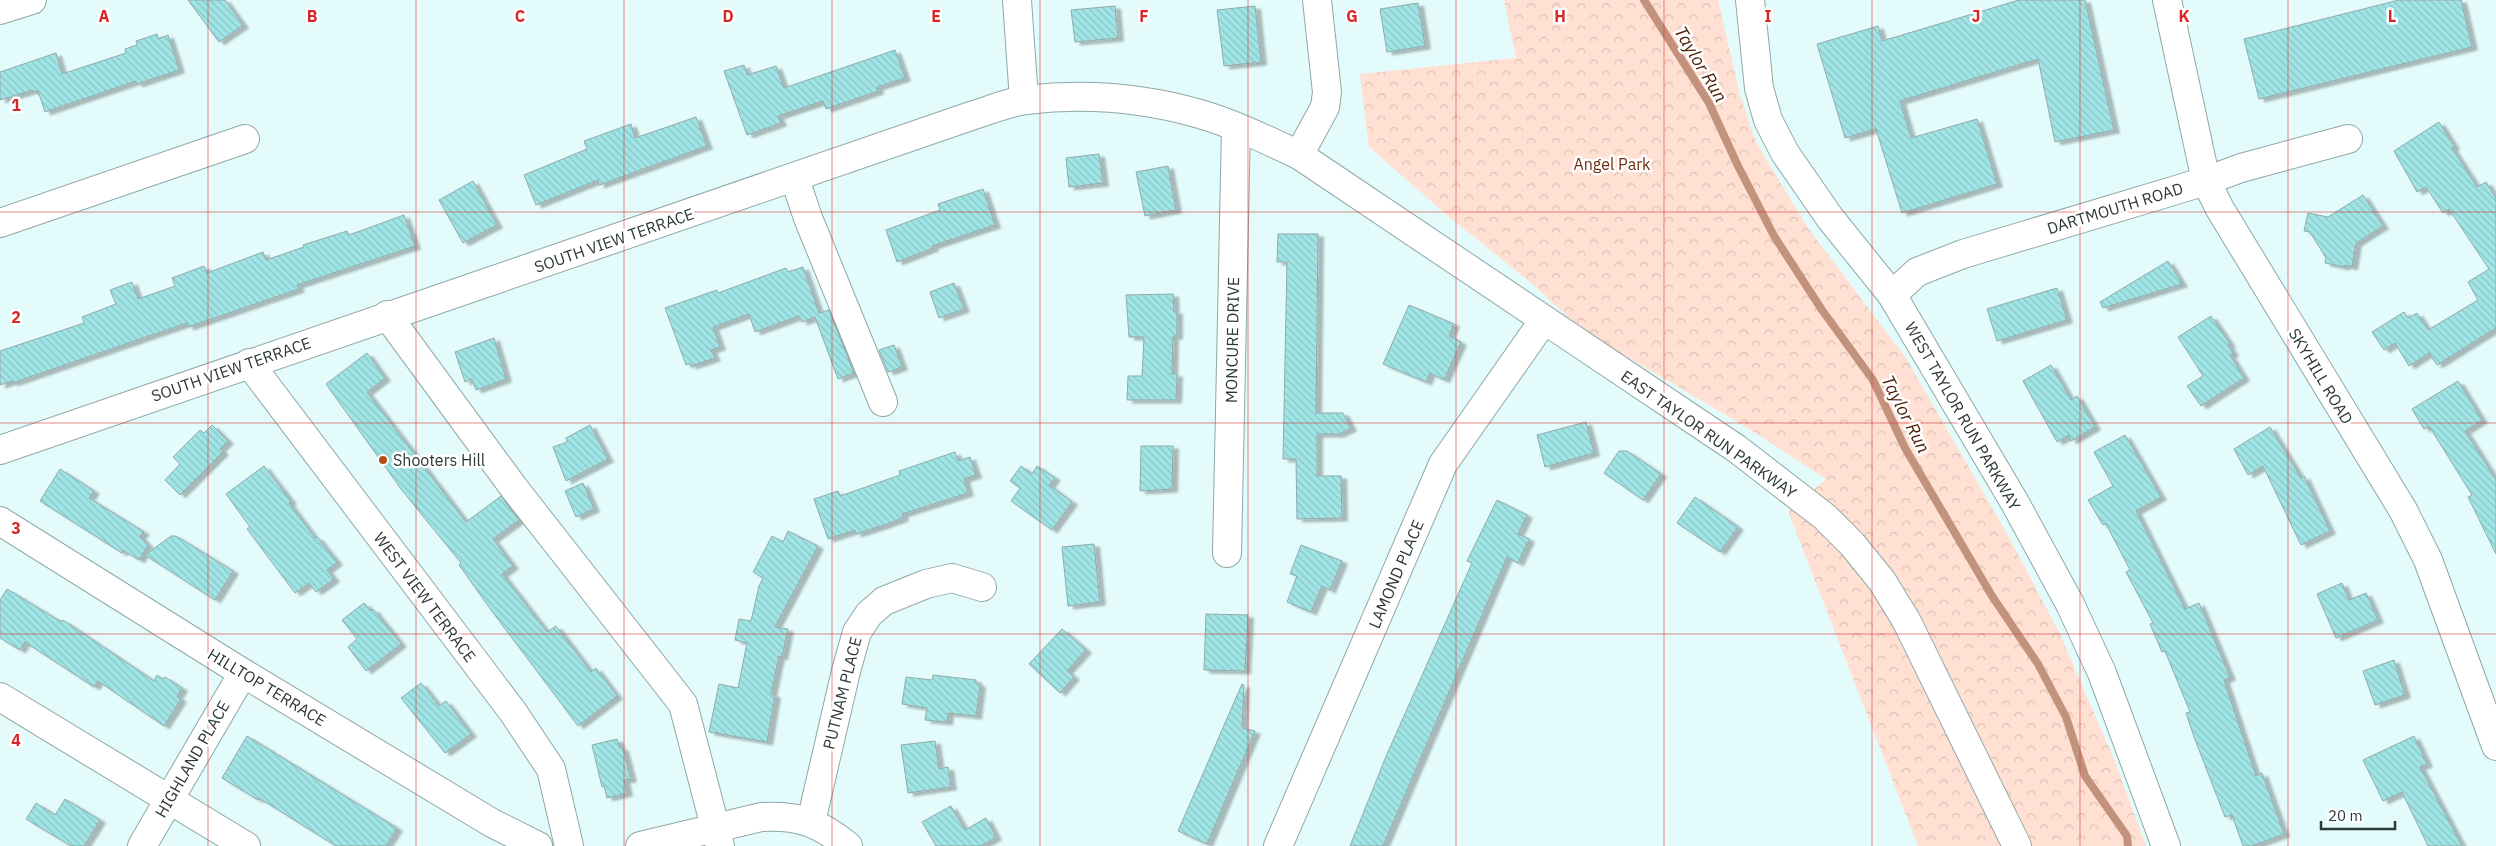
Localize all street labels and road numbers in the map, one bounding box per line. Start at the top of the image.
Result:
street label: DARTMOUTH ROAD [2044,178,2186,238]
street label: SOUTH VIEW TERRACE [532,203,696,277]
street label: MONCURE DRIVE [1221,277,1243,403]
street label: WEST TAYLOR RUN PARKWAY [1901,318,2025,514]
street label: SKYHILL ROAD [2285,324,2357,428]
street label: SOUTH VIEW TERRACE [149,332,313,406]
street label: EAST TAYLOR RUN PARKWAY [1617,366,1801,503]
street label: LAMOND PLACE [1364,517,1428,631]
street label: WEST VIEW TERRACE [370,528,480,666]
street label: PUTNAM PLACE [818,635,866,751]
street label: HILLTOP TERRACE [204,644,330,730]
street label: HIGHLAND PLACE [150,697,234,821]

